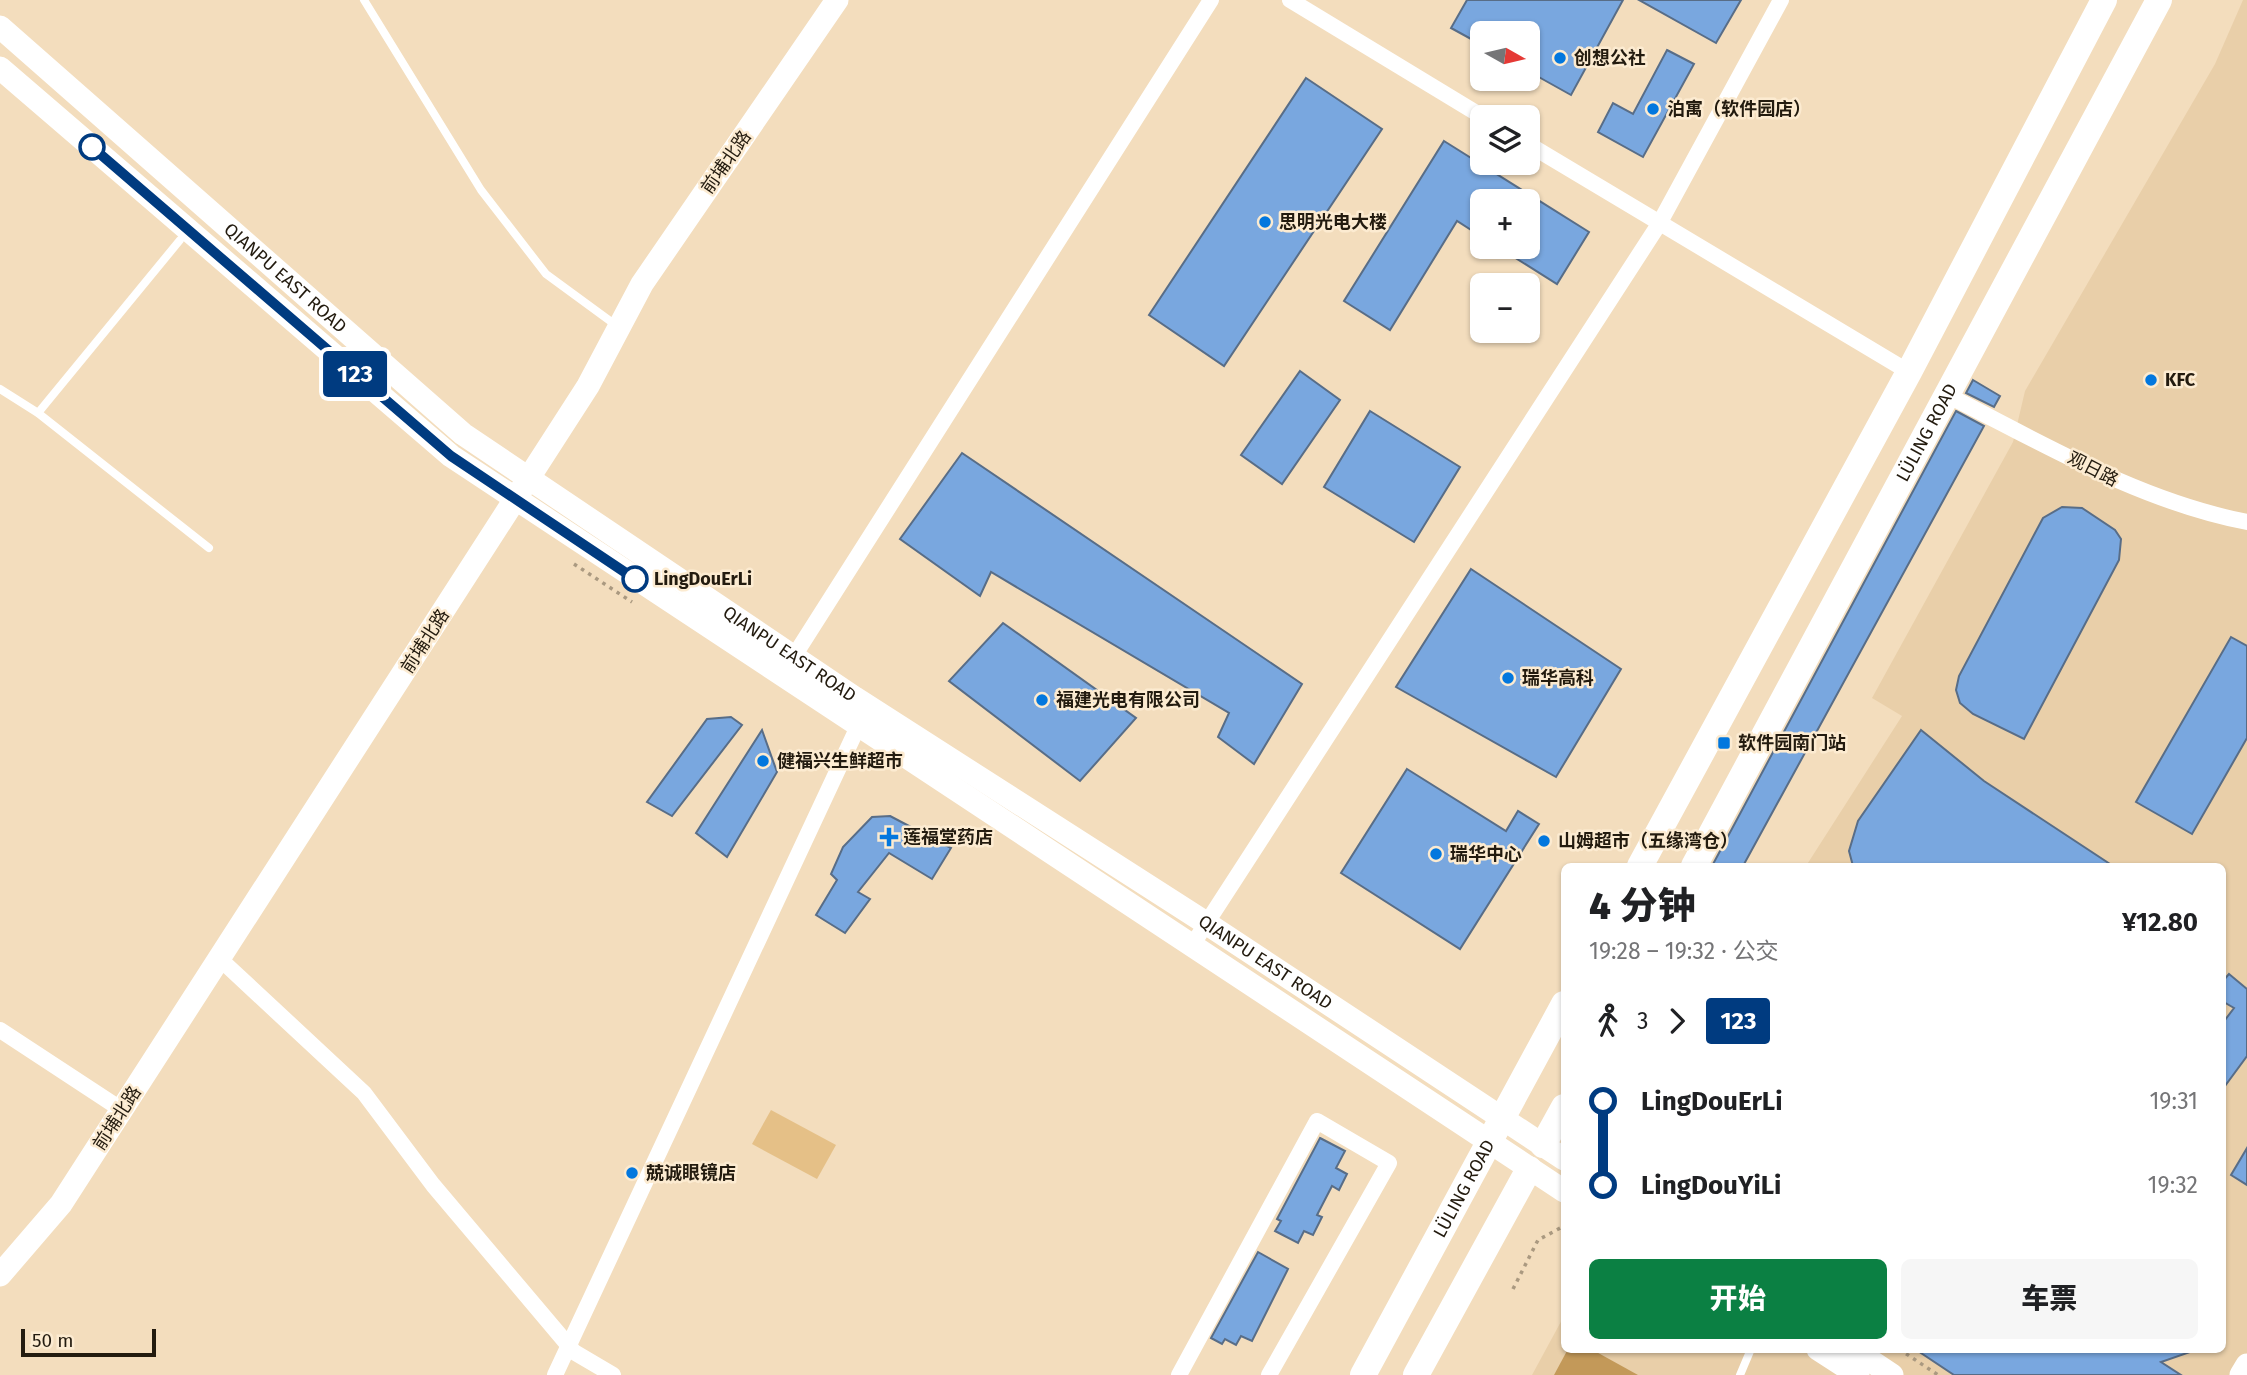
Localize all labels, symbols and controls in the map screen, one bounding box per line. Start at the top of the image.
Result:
north arrow [1470,21,1540,91]
map controls [1470,21,1540,343]
place label: 创想公社 [1574,47,1646,69]
marker: 创想公社 [1552,50,1568,66]
place label: 泊寓（软件园店） [1667,98,1811,120]
marker: 泊寓（软件园店） [1645,101,1661,117]
button: layers [1470,105,1540,175]
street label: 前埔北路 [696,126,756,198]
unlabelled marker [79,134,105,160]
button: + [1470,189,1540,259]
place label: 思明光电大楼 [1279,211,1387,233]
marker: 思明光电大楼 [1257,214,1273,230]
street label: QIANPU EAST ROAD [220,218,351,338]
button: − [1470,273,1540,343]
line badge: 123 [315,351,395,397]
text: 123 [337,360,373,388]
place label: KFC [2165,369,2196,391]
marker: KFC [2143,372,2159,388]
street label: LÜLING ROAD [1891,380,1962,485]
street label: 观日路 [2064,447,2122,491]
marker: LingDouErLi [622,566,648,592]
place label: LingDouErLi [654,568,752,590]
street label: QIANPU EAST ROAD [719,601,860,707]
street label: 前埔北路 [396,605,454,677]
place label: 瑞华高科 [1522,667,1594,689]
marker: 瑞华高科 [1500,670,1516,686]
place label: 福建光电有限公司 [1056,689,1200,711]
marker: 福建光电有限公司 [1034,692,1050,708]
place label: 软件园南门站 [1738,732,1846,754]
marker: 软件园南门站 [1716,735,1732,751]
place label: 健福兴生鲜超市 [777,750,903,772]
marker: 健福兴生鲜超市 [755,753,771,769]
place label: 莲福堂药店 [903,826,993,848]
marker: 莲福堂药店 [881,829,897,845]
place label: 山姆超市（五缘湾仓） [1558,830,1738,852]
marker: 山姆超市（五缘湾仓） [1536,833,1552,849]
place label: 瑞华中心 [1450,843,1522,865]
marker: 瑞华中心 [1428,846,1444,862]
text: 4 分钟 [1589,883,1696,929]
text: ¥12.80 [2122,907,2198,938]
street label: QIANPU EAST ROAD [1194,910,1336,1014]
text: 19:28 – 19:32 · 公交 [1589,937,1779,965]
icon: walk [1589,1002,1627,1040]
icon: forward [1658,1002,1696,1040]
text: 3 [1637,1007,1648,1035]
text: 123 [1720,1007,1756,1035]
street label: 前埔北路 [88,1082,146,1154]
text: LingDouErLi [1641,1086,1783,1117]
text: 19:31 [2149,1087,2198,1115]
street label: LÜLING ROAD [1429,1136,1499,1241]
place label: 兢诚眼镜店 [646,1162,736,1184]
marker: 兢诚眼镜店 [624,1165,640,1181]
text: LingDouYiLi [1641,1170,1781,1201]
text: 19:32 [2148,1171,2198,1199]
button: 开始 [1589,1259,1887,1339]
button: 车票 [1901,1259,2198,1339]
scale bar [21,1326,156,1358]
text: 50 m [32,1329,73,1352]

